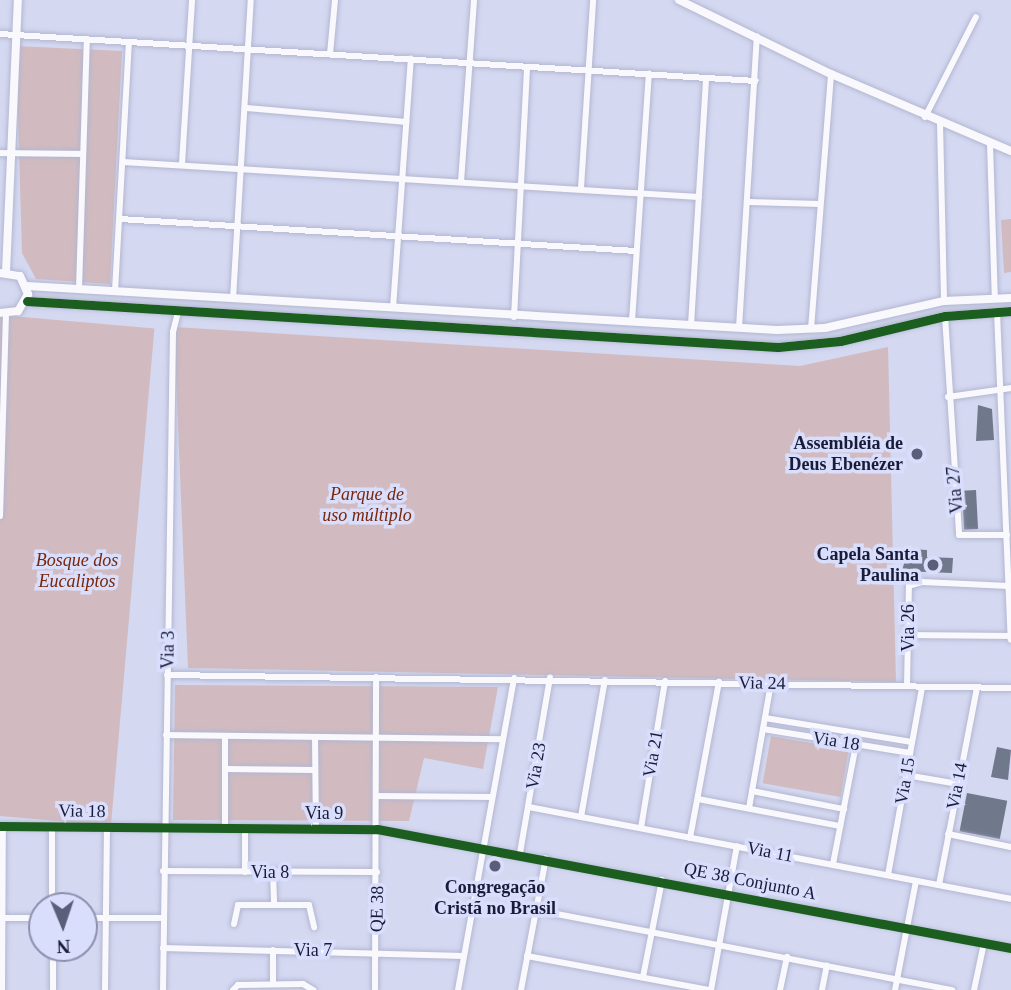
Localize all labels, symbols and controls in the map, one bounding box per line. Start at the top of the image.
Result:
place label: Assembléia de Deus Ebenézer [789,433,903,476]
marker: Assembléia de Deus Ebenézer [909,446,925,462]
street label: Via 27 [942,465,968,515]
park label: Parque de uso múltiplo [322,484,412,526]
place label: Capela Santa Paulina [816,544,919,586]
park label: Bosque dos Eucaliptos [36,550,118,592]
marker: Capela Santa Paulina [925,557,941,573]
street label: Via 26 [897,604,919,652]
street label: Via 3 [157,631,179,669]
street label: Via 24 [738,672,786,694]
street label: Via 18 [811,727,861,755]
street label: Via 21 [638,729,668,779]
street label: Via 23 [521,741,551,791]
street label: Via 15 [890,756,920,806]
street label: Via 14 [942,761,972,811]
street label: Via 18 [58,800,106,822]
street label: Via 9 [305,802,343,824]
street label: Via 11 [745,837,795,867]
street label: QE 38 Conjunto A [681,857,819,905]
marker: Congregação Cristã no Brasil [487,858,503,874]
street label: Via 8 [251,861,289,883]
place label: Congregação Cristã no Brasil [434,877,556,920]
street label: QE 38 [366,886,388,932]
north arrow [28,892,98,962]
text: N [56,936,71,957]
street label: Via 7 [294,939,332,961]

